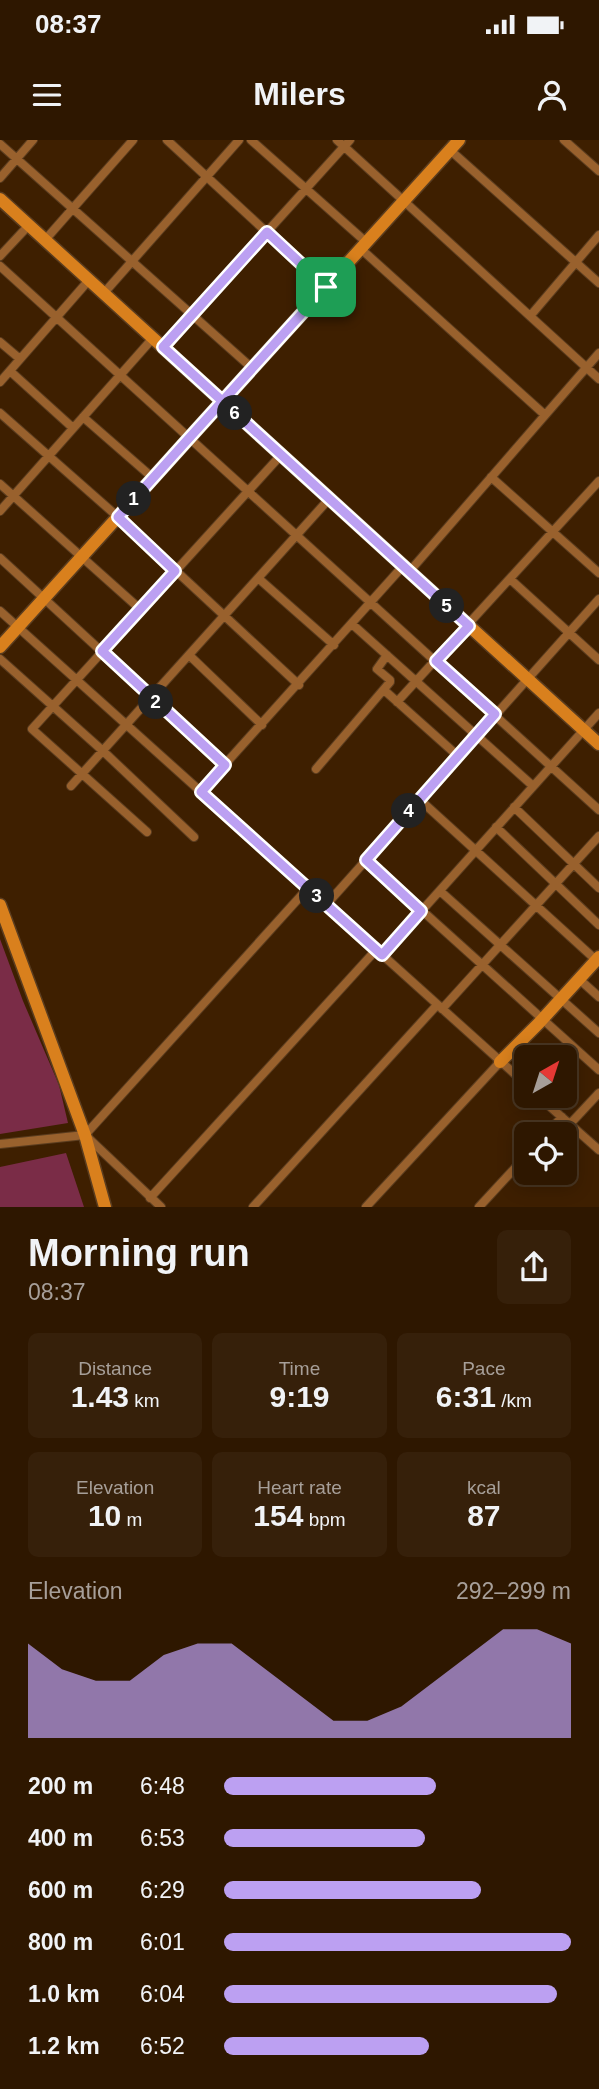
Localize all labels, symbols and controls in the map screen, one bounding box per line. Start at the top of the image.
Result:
text: 08:37 [35,9,102,39]
icon: menu [28,76,66,114]
text: Milers [253,76,346,112]
icon: person [533,76,571,114]
pin [296,257,356,317]
icon: arrive [307,268,345,306]
pin: 6 [218,396,252,430]
text: 6 [229,402,240,423]
pin: 1 [116,482,152,516]
text: 1 [128,488,139,509]
pin: 5 [430,588,464,624]
text: 5 [441,595,452,616]
pin: 2 [138,684,174,720]
text: 2 [150,691,161,712]
pin: 4 [392,794,426,828]
text: 4 [403,800,414,821]
pin: 3 [300,878,334,914]
text: 3 [311,885,322,906]
north arrow [514,1045,578,1108]
map controls [514,1045,577,1185]
button: locate [514,1122,577,1185]
button: share [497,1230,571,1304]
text: Morning run [28,1232,250,1274]
text: 08:37 [28,1279,86,1305]
text: Distance [78,1358,152,1379]
text: Time [279,1358,320,1379]
text: Pace [462,1358,505,1379]
text: 1.43 [71,1380,129,1413]
text: 9:19 [269,1380,330,1413]
text: 6:31 [436,1380,496,1413]
text: km [129,1390,160,1411]
text: /km [496,1390,532,1411]
text: Elevation [76,1477,154,1498]
text: Heart rate [257,1477,342,1498]
text: kcal [467,1477,501,1498]
text: 10 [88,1499,121,1532]
text: 154 [253,1499,303,1532]
text: 87 [467,1499,501,1532]
text: m [121,1509,142,1530]
text: bpm [303,1509,346,1530]
text: Elevation [28,1578,123,1604]
text: 292–299 m [456,1578,571,1604]
text: 200 m [28,1773,93,1799]
text: 6:48 [140,1773,185,1799]
text: 400 m [28,1825,93,1851]
text: 6:53 [140,1825,185,1851]
text: 600 m [28,1877,93,1903]
text: 6:29 [140,1877,185,1903]
text: 800 m [28,1929,93,1955]
text: 6:01 [140,1929,185,1955]
text: 1.0 km [28,1981,100,2007]
text: 6:04 [140,1981,185,2007]
text: 1.2 km [28,2033,100,2059]
text: 6:52 [140,2033,185,2059]

